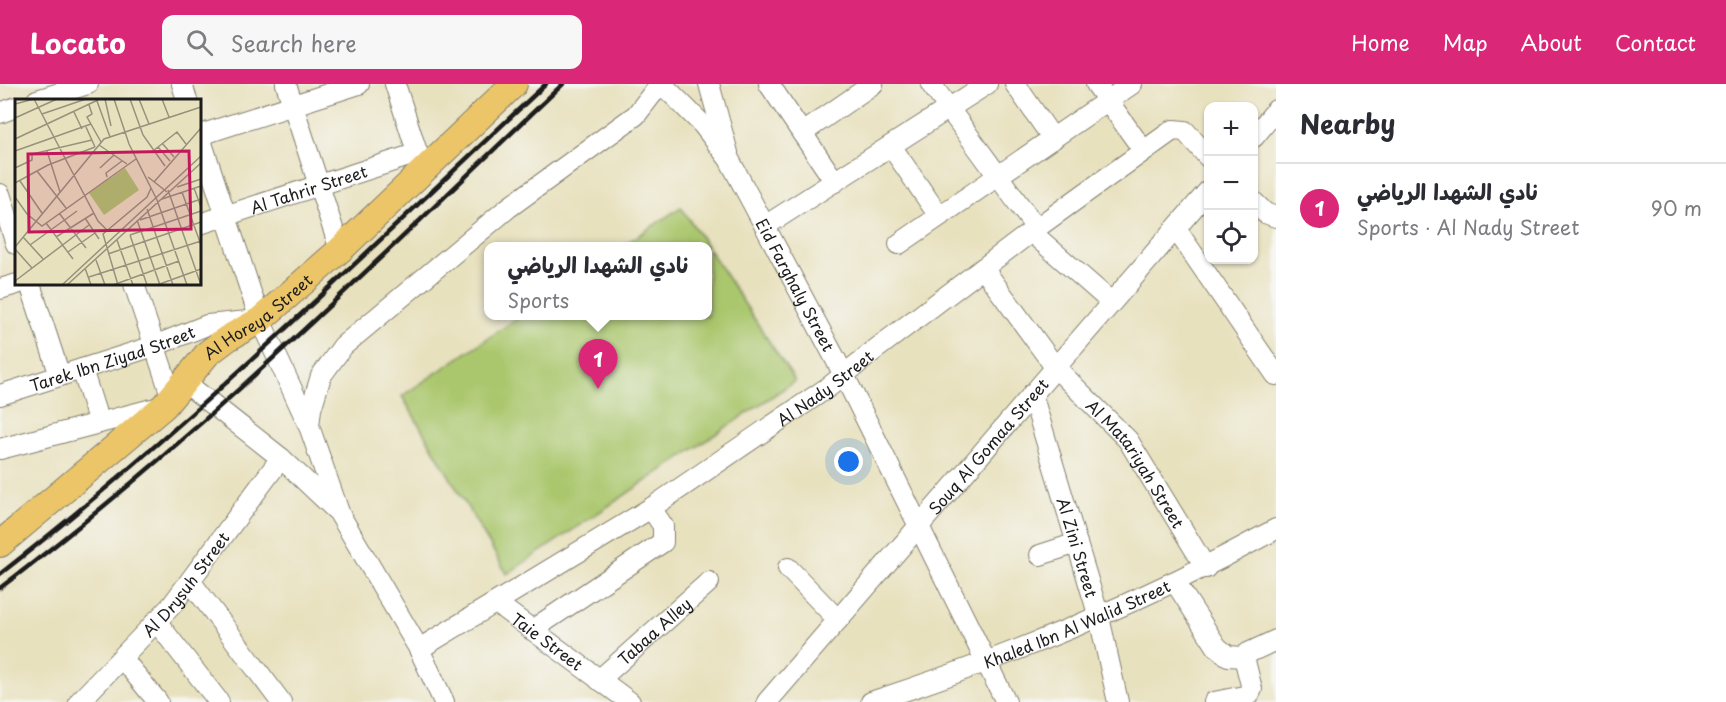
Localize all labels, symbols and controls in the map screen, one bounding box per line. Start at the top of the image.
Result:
search box [162,15,582,69]
text: Locato [30,21,126,64]
icon: search [183,26,216,59]
text: Search here [231,26,357,59]
text: Home [1351,26,1410,58]
text: Map [1443,26,1488,58]
text: About [1521,26,1582,58]
text: Contact [1615,26,1696,58]
inset map [15,99,201,285]
map controls [1204,102,1258,264]
button: + [1204,102,1258,156]
text: Nearby [1300,104,1395,143]
button: − [1204,156,1258,210]
street label: Al Tahrir Street [247,158,370,219]
text: نادي الشهدا الرياضي [1357,174,1538,207]
text: 1 [1315,193,1324,223]
text: 90 m [1651,193,1702,223]
button: locate [1204,210,1258,264]
text: Sports · Al Nady Street [1357,212,1579,242]
street label: Eid Farghaly Street [751,214,841,356]
popup [484,242,712,320]
text: نادي الشهدا الرياضي [508,247,688,280]
street label: Al Horeya Street [198,267,318,365]
text: Sports [508,285,569,315]
street label: Tarek Ibn Ziyad Street [26,319,199,397]
pin: 1 [578,340,618,389]
street label: Al Nady Street [772,344,879,431]
street label: Souq Al Gomaa Street [922,372,1054,520]
street label: Al Matariyah Street [1081,393,1191,533]
your location [834,447,863,476]
street label: Al Zini Street [1052,494,1105,601]
street label: Al Drysuh Street [136,526,235,642]
street label: Khaled Ibn Al Walid Street [980,573,1174,674]
street label: Tabaa Alley [612,591,696,670]
street label: Taie Street [507,606,589,676]

